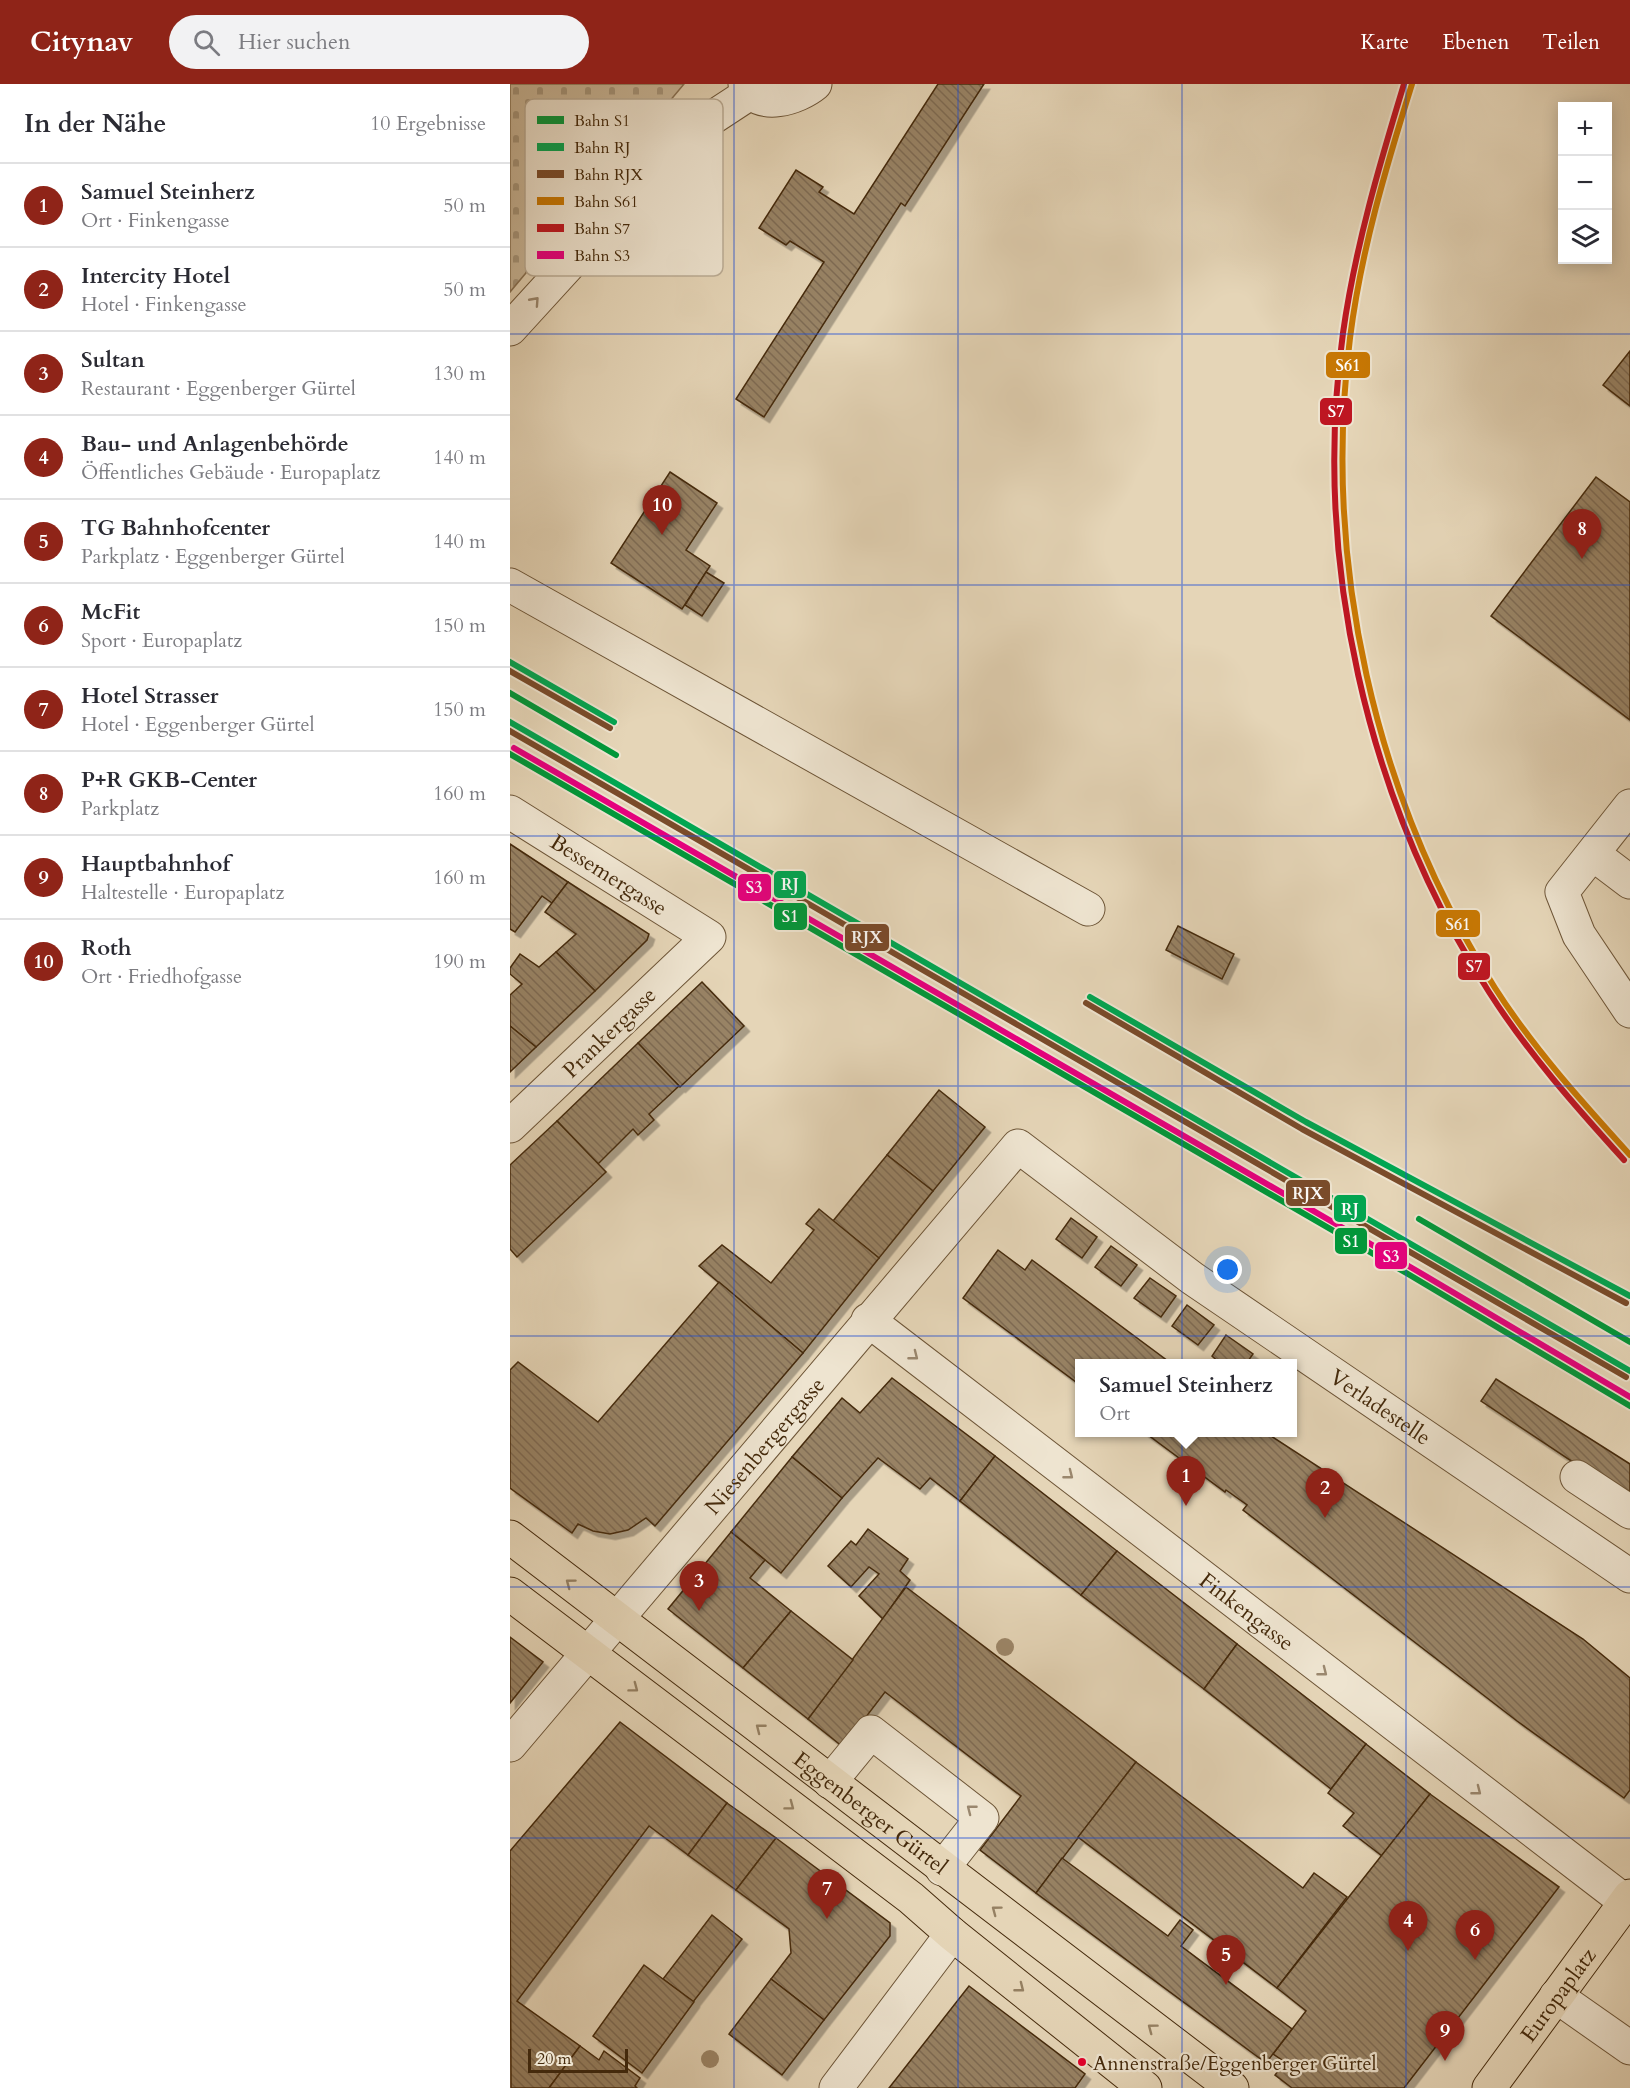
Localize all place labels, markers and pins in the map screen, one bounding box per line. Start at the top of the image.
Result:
pin: 10 [642,486,682,535]
pin: 8 [1562,510,1602,559]
pin: 1 [1166,1456,1206,1506]
pin: 2 [1306,1468,1344,1518]
pin: 3 [680,1562,718,1611]
pin: 7 [808,1870,846,1919]
pin: 4 [1388,1902,1428,1951]
pin: 6 [1456,1910,1494,1960]
pin: 5 [1206,1936,1246,1985]
pin: 9 [1426,2012,1464,2061]
place label: Annenstraße/Eggenberger Gürtel [1093,2050,1377,2077]
marker: Annenstraße/Eggenberger Gürtel [1076,2056,1088,2068]

